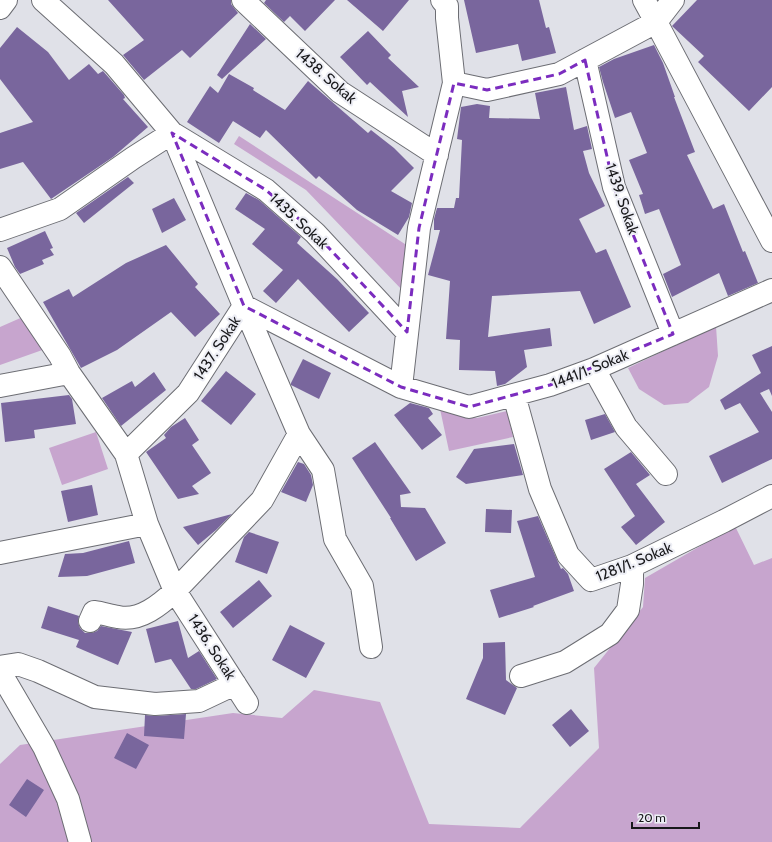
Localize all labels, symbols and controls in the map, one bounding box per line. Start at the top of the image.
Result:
street label: 1438. Sokak [292,45,360,108]
street label: 1439. Sokak [601,161,643,237]
street label: 1435. Sokak [266,189,332,253]
street label: 1437. Sokak [190,312,244,383]
street label: 1441/1. Sokak [549,345,631,393]
street label: 1281/1. Sokak [593,538,675,585]
street label: 1436. Sokak [184,611,240,683]
scale bar [632,804,699,830]
text: 20 m [638,810,666,825]

